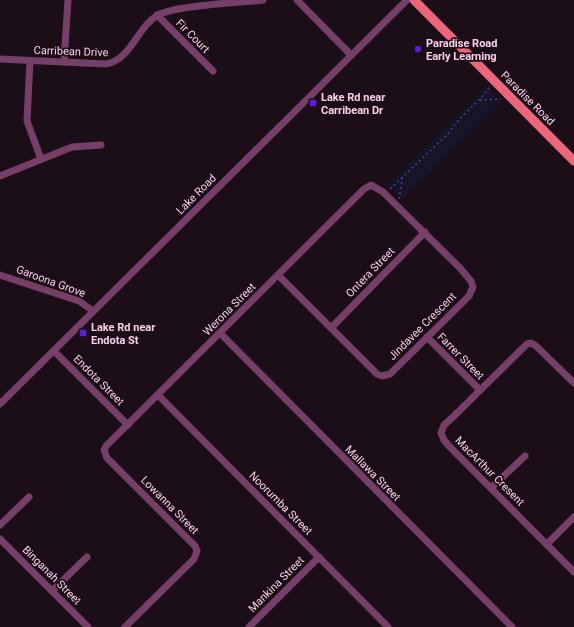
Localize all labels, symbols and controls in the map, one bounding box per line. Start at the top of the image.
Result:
street label: Fir Court [173,17,212,56]
place label: Paradise Road Early Learning [426,37,497,63]
street label: Carribean Drive [33,44,109,59]
marker: Paradise Road Early Learning [413,44,423,54]
street label: Paradise Road [498,69,557,128]
place label: Lake Rd near Carribean Dr [321,91,385,117]
marker: Lake Rd near Carribean Dr [308,98,318,108]
street label: Lake Road [174,172,219,217]
street label: Ontera Street [343,244,398,300]
street label: Garoona Grove [14,263,87,300]
street label: Werona Street [200,280,259,338]
street label: Jindavee Crescent [386,290,459,363]
place label: Lake Rd near Endota St [91,321,155,347]
marker: Lake Rd near Endota St [78,328,88,338]
street label: Farrer Street [435,330,487,383]
street label: Endota Street [71,352,127,409]
street label: MacArthur Cresent [452,434,527,509]
street label: Mallawa Street [342,443,403,504]
street label: Noorumba Street [246,469,315,538]
street label: Lowanna Street [138,474,202,537]
street label: Binganah Street [20,543,84,608]
street label: Mankina Street [246,553,307,615]

